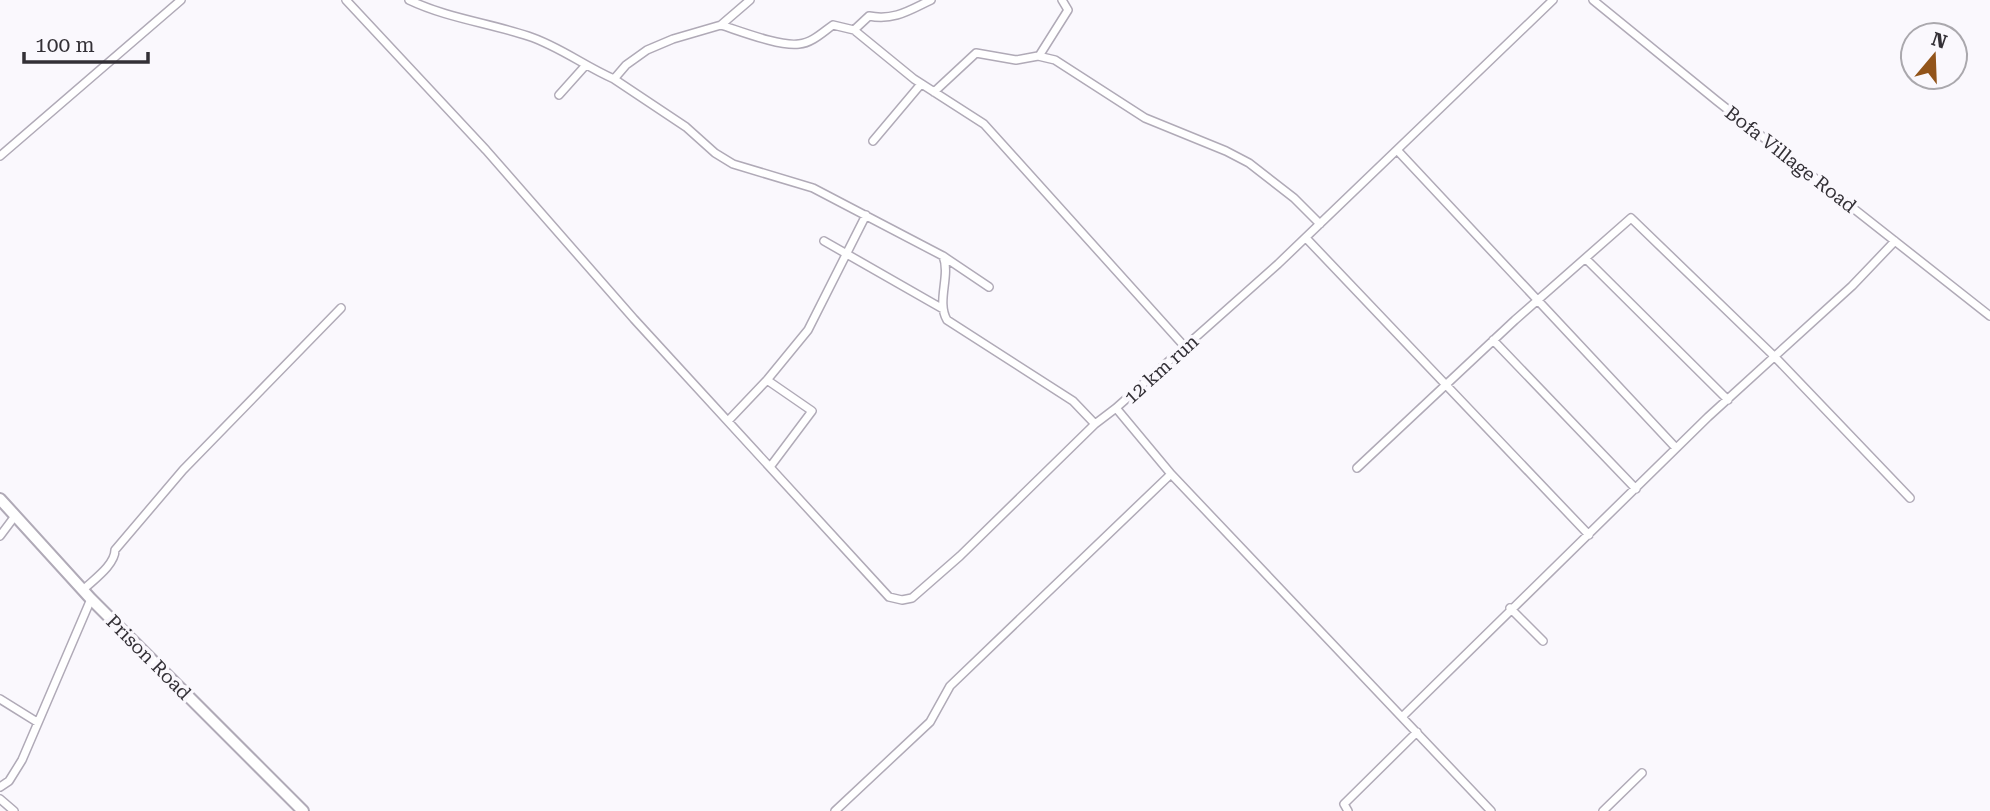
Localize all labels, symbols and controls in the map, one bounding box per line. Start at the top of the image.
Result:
scale bar [24,21,149,65]
north arrow [1899,21,1969,91]
text: N [1929,27,1950,54]
text: 100 m [35,33,95,57]
street label: Bofa Village Road [1721,101,1861,218]
street label: 12 km run [1119,330,1203,409]
street label: Prison Road [101,610,196,705]

